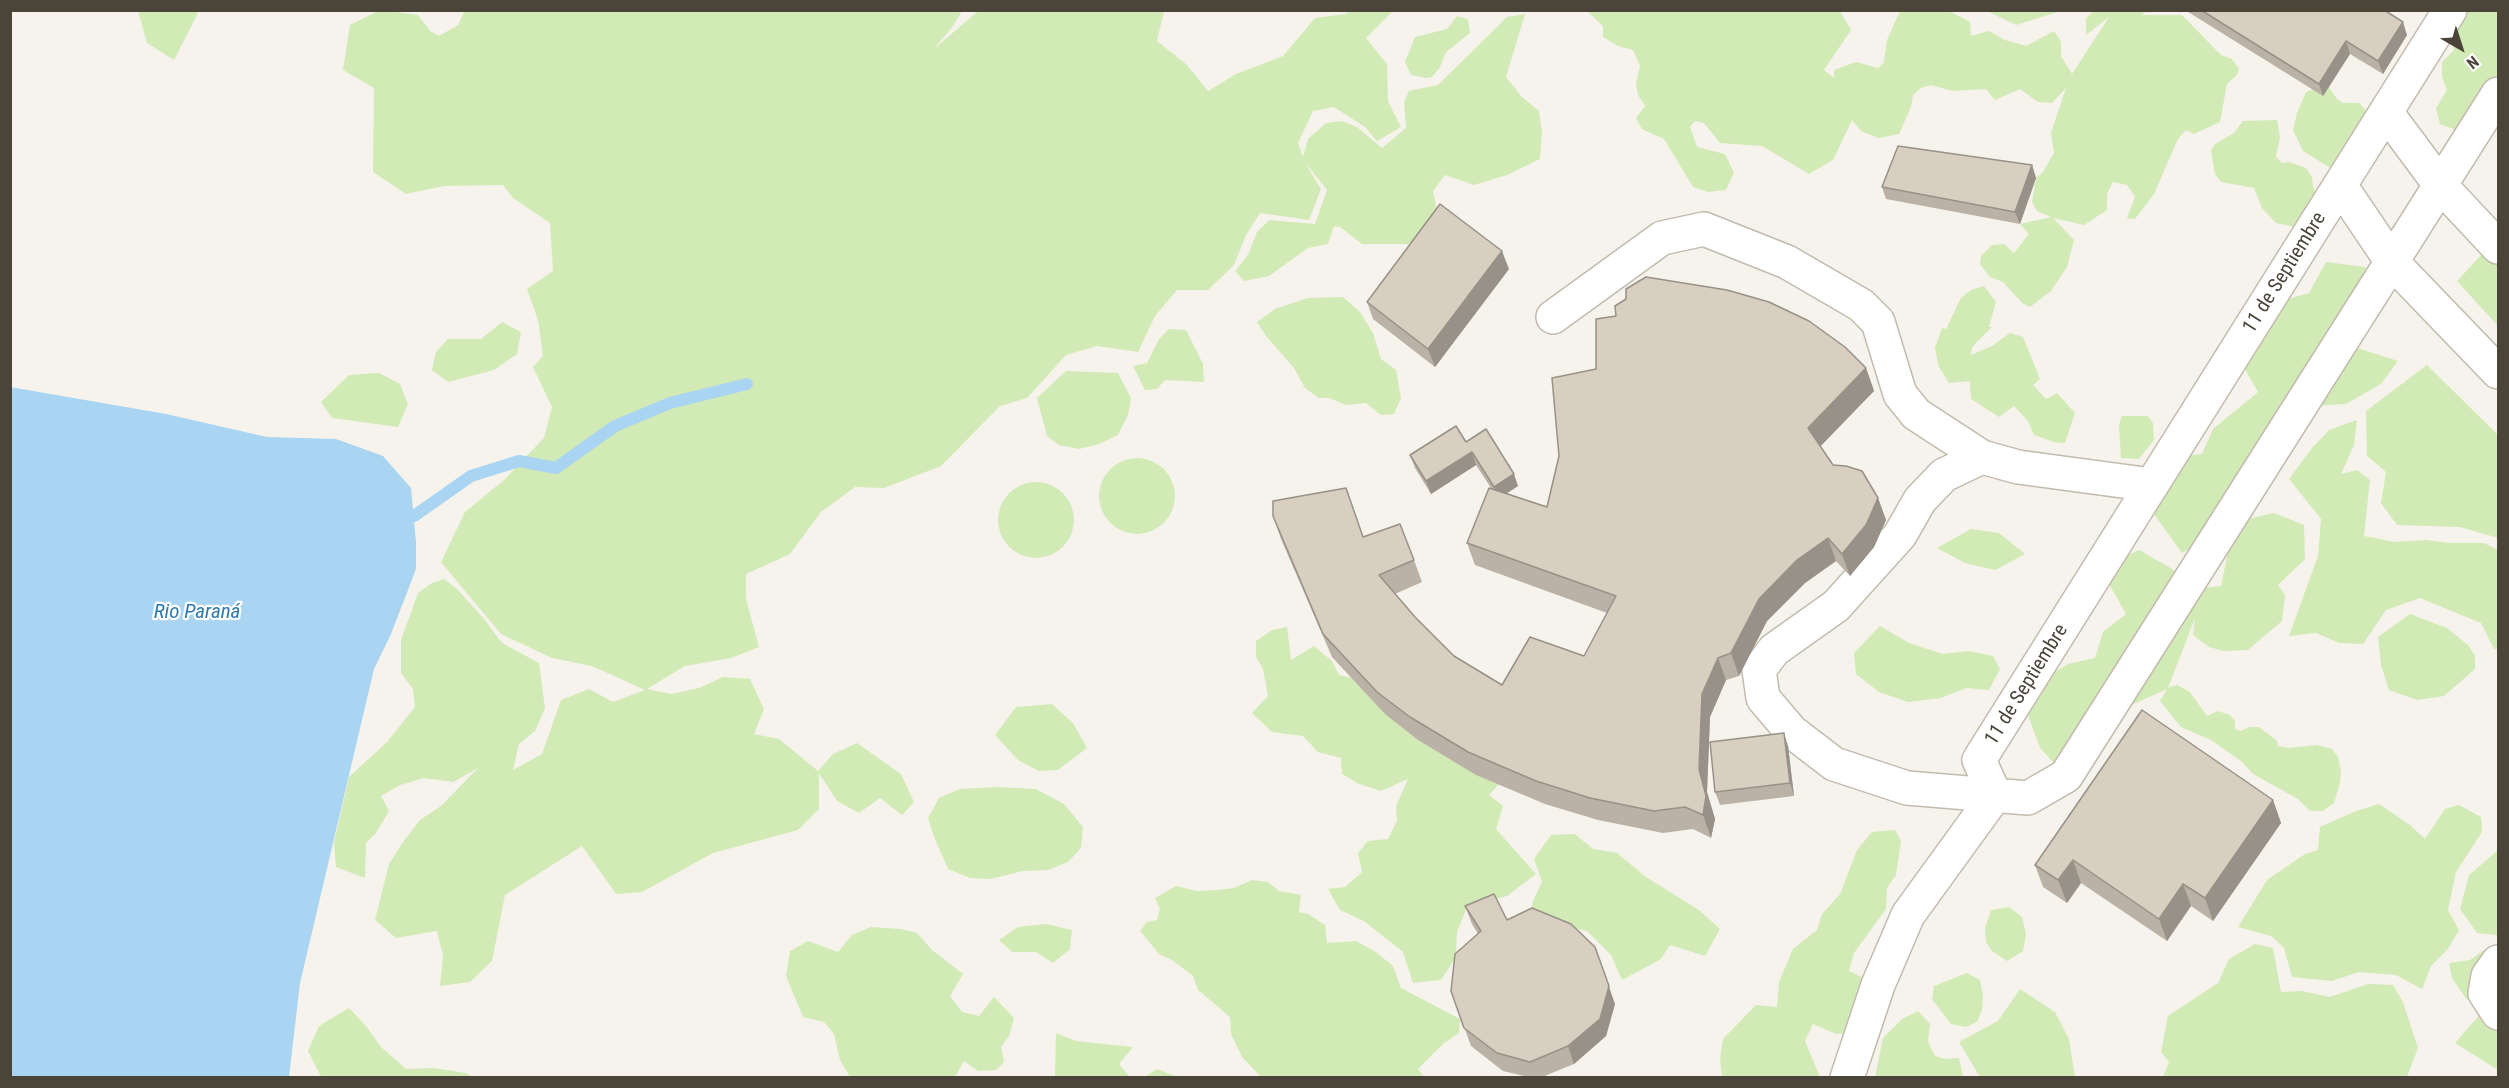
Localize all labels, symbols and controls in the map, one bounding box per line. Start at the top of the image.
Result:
north arrow [2431,18,2491,78]
text: N [2463,52,2482,73]
street label: 11 de Septiembre [2238,208,2332,338]
water label: Rio Paraná [154,600,240,626]
street label: 11 de Septiembre [1980,620,2074,750]

